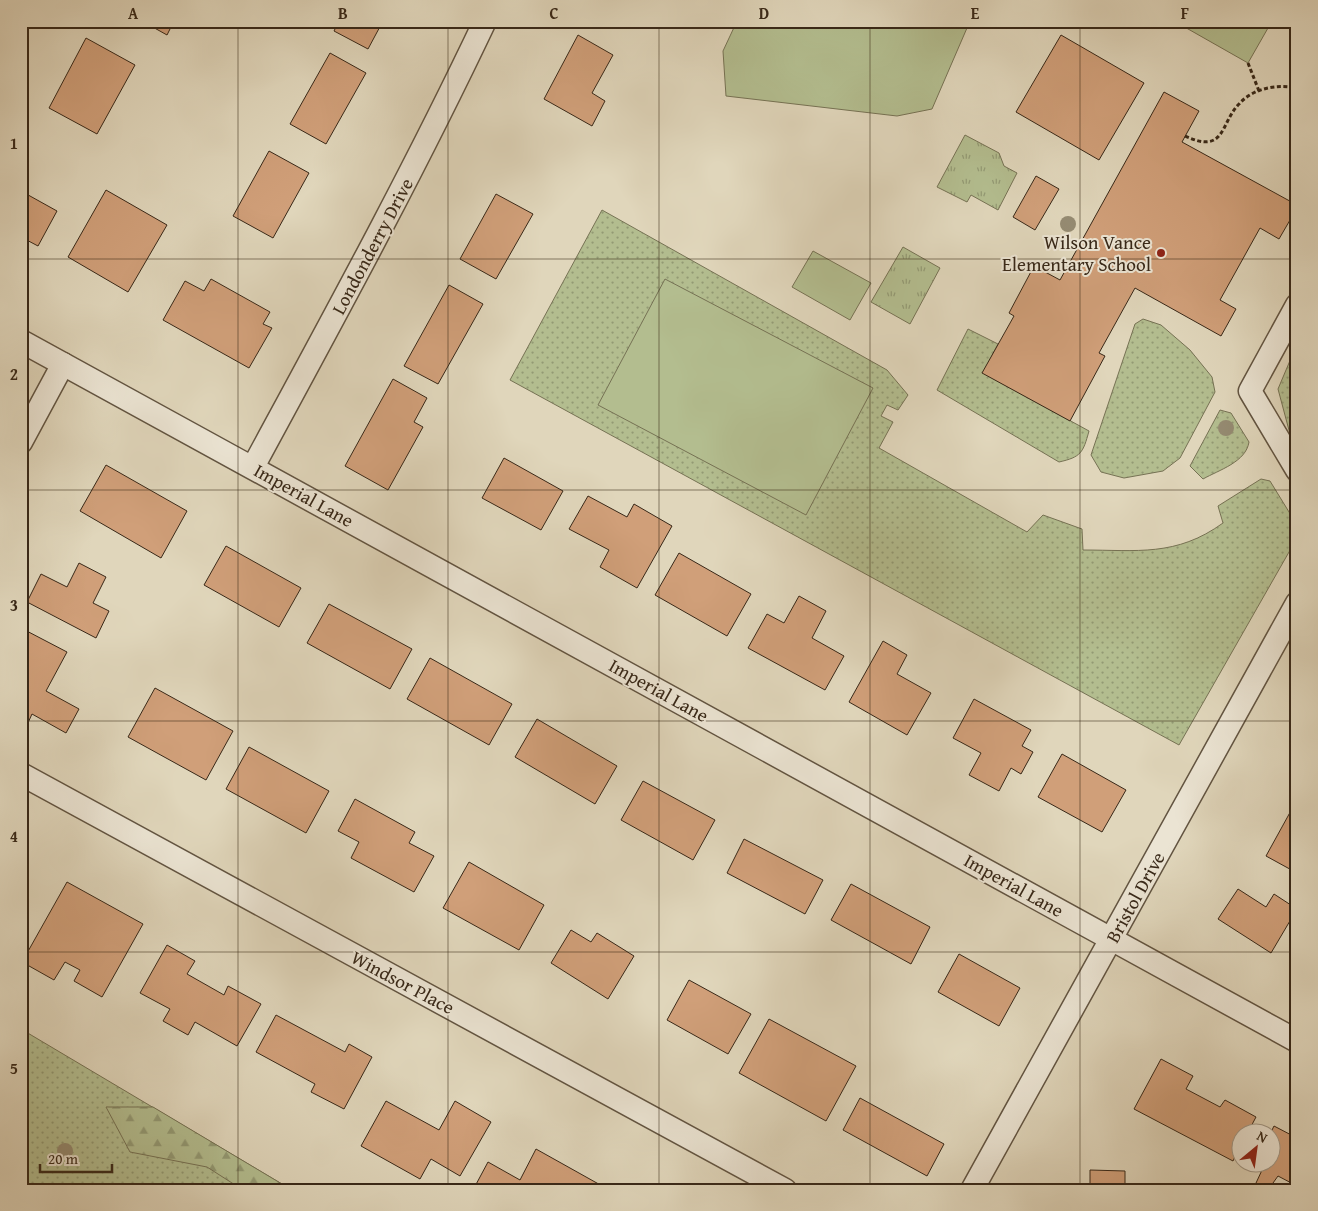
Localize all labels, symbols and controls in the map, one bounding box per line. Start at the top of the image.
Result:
text: A [128,1,139,25]
text: B [338,1,348,25]
text: C [549,1,559,25]
text: D [759,1,769,25]
text: E [971,1,980,25]
text: F [1181,1,1189,25]
text: 1 [10,131,18,155]
street label: Londonderry Drive [324,173,420,319]
place label: Wilson Vance Elementary School [1002,228,1151,278]
marker: Wilson Vance Elementary School [1155,247,1167,259]
text: 2 [10,362,18,386]
street label: Imperial Lane [249,456,359,534]
text: 3 [10,593,18,617]
street label: Imperial Lane [604,651,714,729]
text: 4 [10,824,18,848]
street label: Imperial Lane [959,846,1069,924]
street label: Bristol Drive [1099,846,1172,948]
street label: Windsor Place [346,943,460,1021]
text: 5 [10,1056,18,1080]
north arrow [1230,1124,1280,1174]
text: N [1253,1126,1272,1148]
scale bar [40,1141,112,1173]
text: 20 m [48,1148,79,1169]

